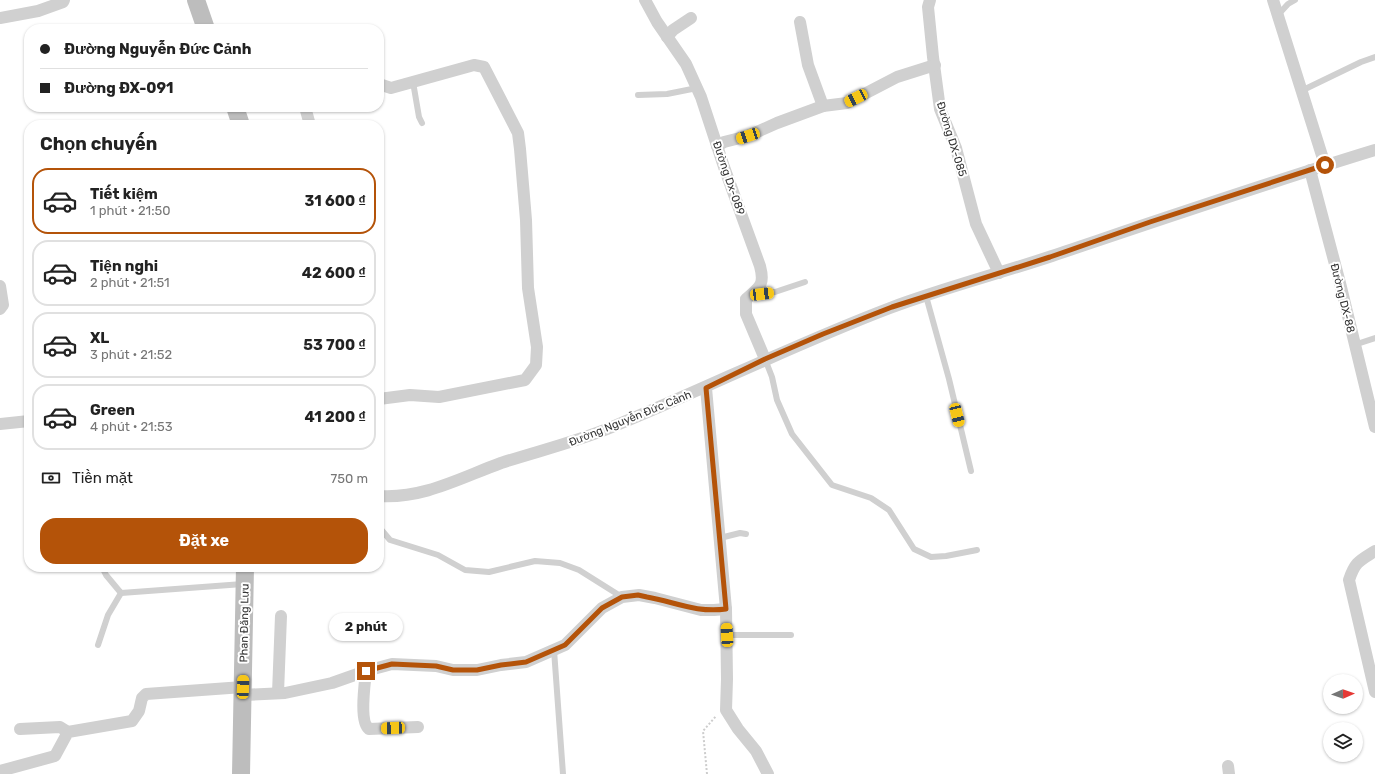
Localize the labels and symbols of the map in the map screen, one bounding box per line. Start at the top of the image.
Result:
car [843,87,869,109]
street label: Đường DX-085 [934,100,969,179]
car [735,127,761,145]
street label: Đường Dx-089 [710,140,747,217]
route start [1316,156,1334,174]
street label: Đường DX-88 [1328,262,1357,334]
car [749,287,775,301]
street label: Đường Nguyễn Đức Cảnh [567,388,693,449]
car [948,402,966,428]
street label: Phan Đăng Lưu [237,583,252,663]
callout: 2 phút [329,613,403,641]
car [720,623,734,647]
route end [357,662,375,680]
north arrow [1323,674,1363,714]
car [237,675,249,699]
car [381,722,405,734]

